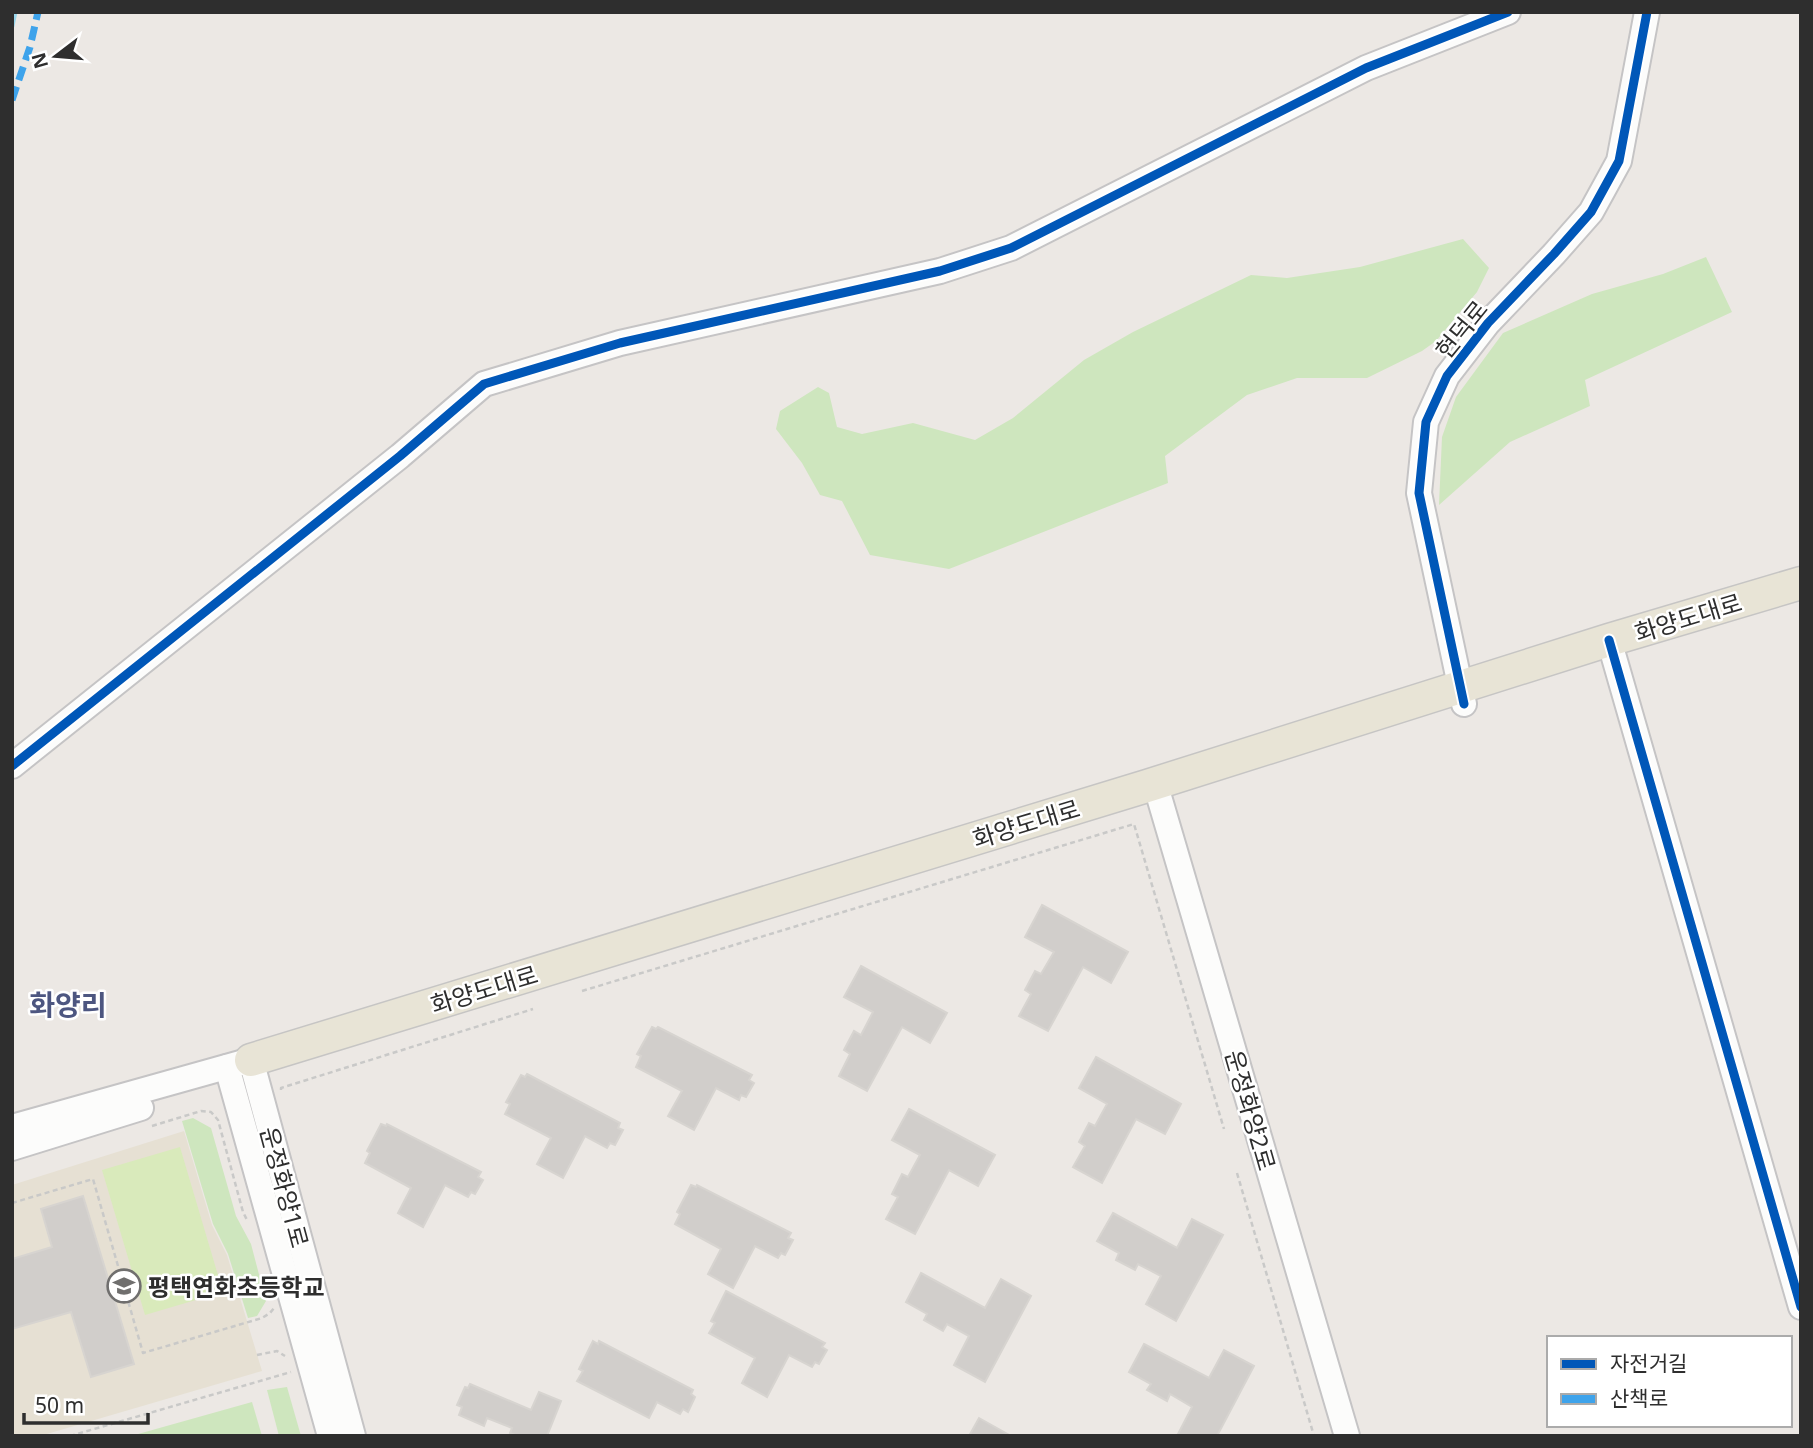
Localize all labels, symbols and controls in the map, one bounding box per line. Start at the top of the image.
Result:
north arrow [21,21,91,91]
text: N [25,50,54,72]
street label: 현덕로 [1427,293,1495,365]
street label: 화양도대로 [1630,585,1746,649]
street label: 화양도대로 [968,791,1084,855]
street label: 화양도대로 [426,957,542,1021]
district label: 화양리 [29,985,107,1023]
street label: 운정화양2로 [1218,1046,1284,1174]
street label: 운정화양1로 [253,1123,317,1251]
school or university icon: 평택연화초등학교 [105,1267,143,1305]
place label: 평택연화초등학교 [148,1270,325,1303]
legend [1547,1336,1792,1427]
text: 자전거길 [1610,1349,1687,1377]
scale bar [24,1382,149,1426]
text: 산책로 [1610,1384,1668,1412]
text: 50 m [35,1391,84,1419]

